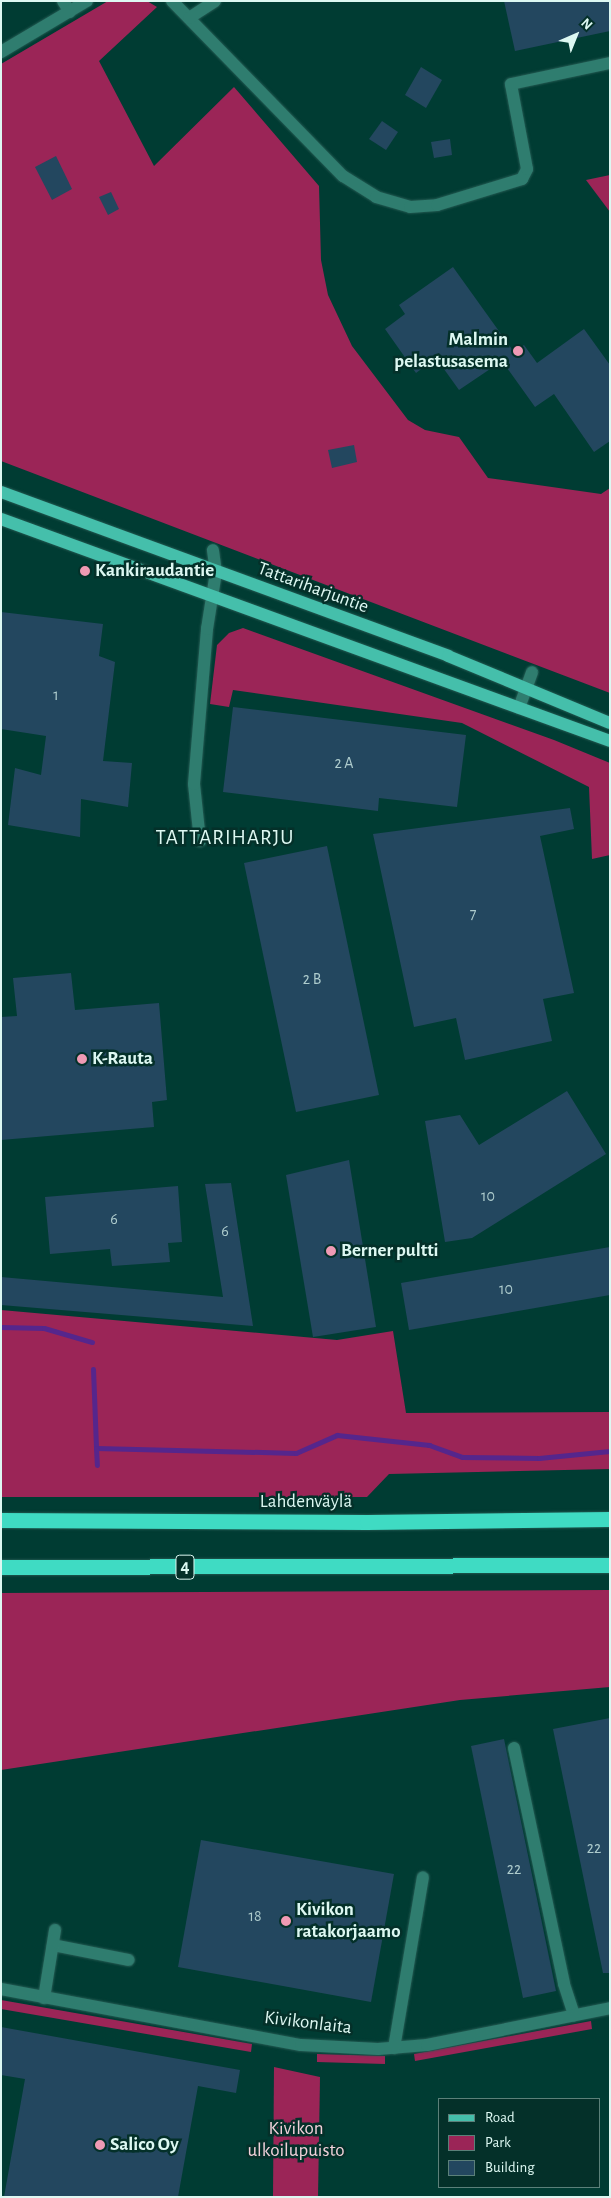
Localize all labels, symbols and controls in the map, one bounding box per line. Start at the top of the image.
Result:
north arrow [551,10,601,60]
text: N [578,16,595,33]
place label: Malmin pelastusasema [394,329,508,373]
marker: Malmin pelastusasema [512,345,524,357]
street label: Tattariharjuntie [254,557,372,619]
place label: Kankiraudantie [95,560,214,582]
marker: Kankiraudantie [79,565,91,577]
house number: 1 [53,685,59,705]
house number: 2 A [334,753,354,773]
district label: TATTARIHARJU [154,825,296,851]
house number: 7 [470,904,476,924]
house number: 2 B [303,969,321,989]
place label: K-Rauta [92,1048,153,1070]
marker: K-Rauta [76,1053,88,1065]
house number: 10 [481,1186,495,1206]
house number: 6 [110,1209,118,1229]
house number: 6 [221,1221,229,1241]
place label: Berner pultti [341,1240,439,1262]
marker: Berner pultti [325,1245,337,1257]
house number: 10 [499,1279,513,1299]
street label: Lahdenväylä [260,1491,352,1513]
road number: 4 [175,1551,195,1582]
house number: 22 [587,1838,601,1858]
house number: 22 [507,1859,521,1879]
place label: Kivikon ratakorjaamo [296,1899,401,1943]
house number: 18 [248,1906,262,1926]
marker: Kivikon ratakorjaamo [280,1915,292,1927]
street label: Kivikonlaita [263,2006,353,2040]
legend [438,2098,601,2188]
text: Road [485,2110,515,2125]
park label: Kivikon ulkoilupuisto [247,2118,345,2162]
place label: Salico Oy [110,2134,179,2156]
text: Park [485,2135,511,2150]
marker: Salico Oy [94,2139,106,2151]
text: Building [485,2160,535,2175]

